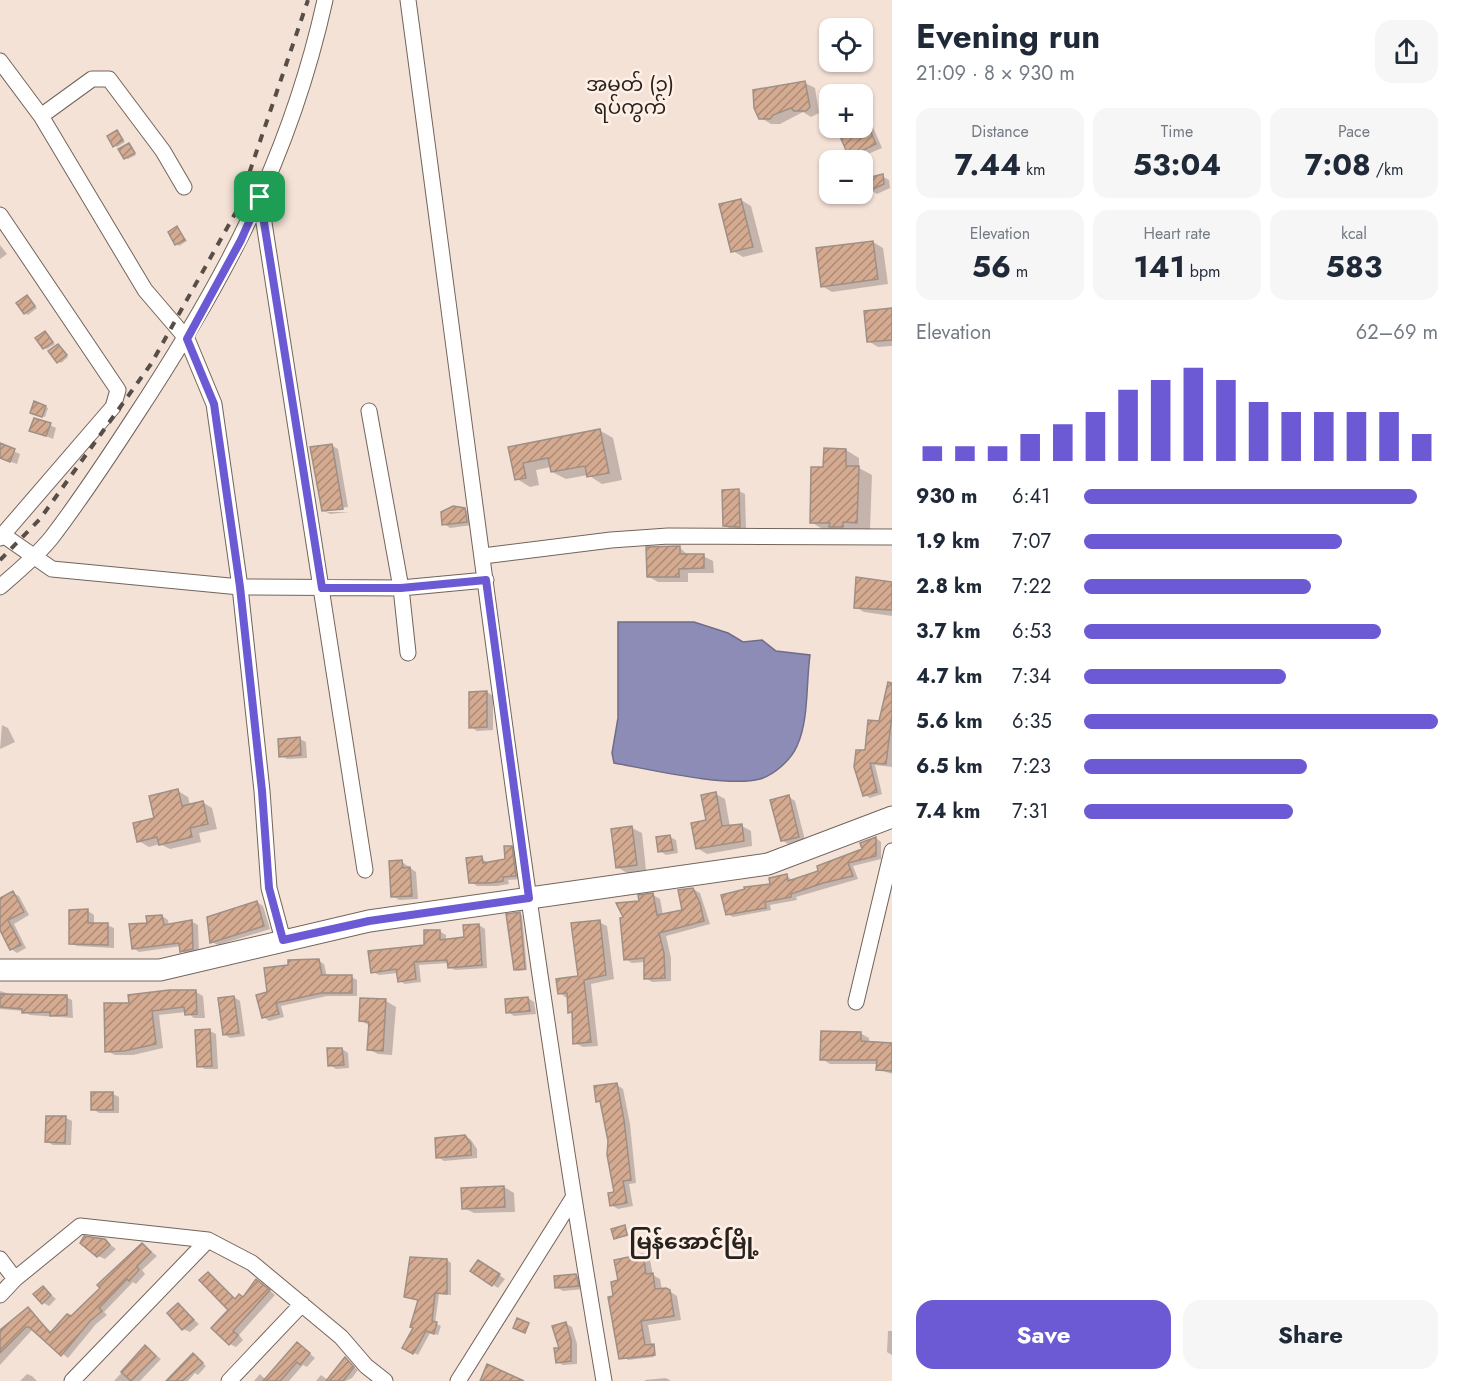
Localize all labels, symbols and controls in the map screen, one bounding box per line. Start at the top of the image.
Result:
text: Evening run [916,13,1100,60]
map controls [819,18,873,204]
button: locate [819,18,873,72]
button: share [1375,20,1438,83]
text: 21:09 · 8 × 930 m [916,59,1075,88]
district label: အမှတ် (၃) ရပ်ကွက် [586,70,674,123]
button: + [819,84,873,138]
text: Distance [971,120,1029,143]
text: Time [1161,120,1193,143]
text: Pace [1338,120,1370,143]
text: 7.44 [955,143,1021,186]
text: 53:04 [1133,143,1221,186]
text: 7:08 [1305,143,1371,186]
button: − [819,150,873,204]
text: km [1021,158,1045,181]
text: /km [1371,158,1403,181]
pin [234,171,285,222]
icon: arrive [243,180,276,213]
text: Elevation [970,222,1030,245]
text: Heart rate [1144,222,1210,245]
text: kcal [1341,222,1367,245]
text: 56 [972,245,1011,288]
text: 141 [1133,245,1185,288]
text: 583 [1326,245,1382,288]
text: m [1011,260,1028,283]
text: bpm [1185,260,1221,283]
text: Elevation [916,318,991,347]
text: 62–69 m [1356,318,1438,347]
text: 930 m [916,482,977,511]
text: 6:41 [1012,482,1050,511]
text: 1.9 km [916,527,980,556]
text: 7:07 [1012,527,1051,556]
text: 2.8 km [916,572,982,601]
text: 7:22 [1012,572,1051,601]
text: 3.7 km [916,617,981,646]
text: 6:53 [1012,617,1052,646]
text: 4.7 km [916,662,982,691]
text: 7:34 [1012,662,1051,691]
text: 5.6 km [916,707,983,736]
text: 6:35 [1012,707,1052,736]
text: 6.5 km [916,752,983,781]
text: 7:23 [1012,752,1051,781]
text: 7.4 km [916,797,980,826]
text: 7:31 [1012,797,1048,826]
district label: မြန်အောင်မြို့ [629,1225,759,1259]
button: Save [916,1300,1171,1369]
button: Share [1183,1300,1438,1369]

